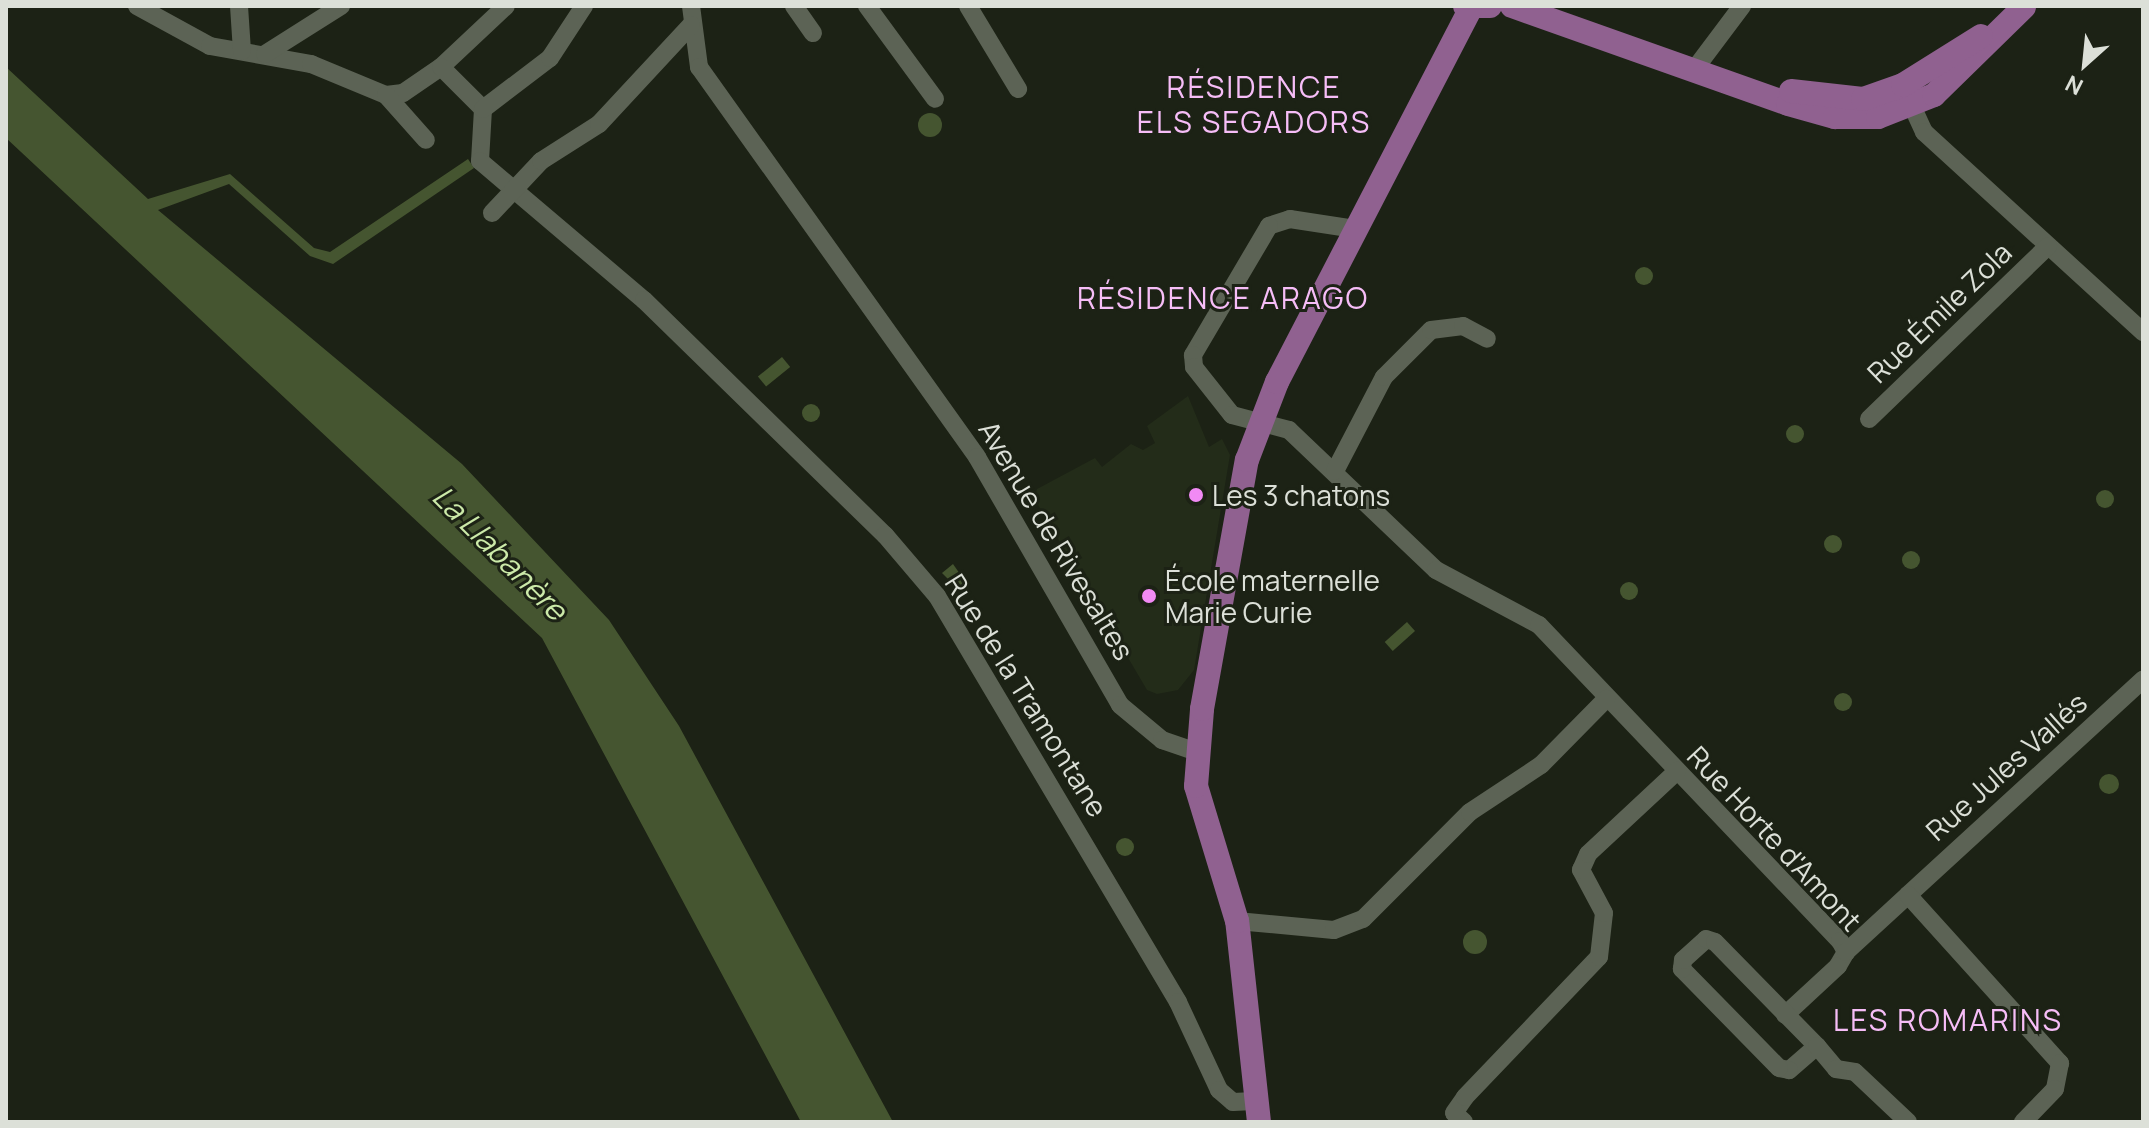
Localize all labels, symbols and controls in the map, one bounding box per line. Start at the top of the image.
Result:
north arrow [2045,24,2125,104]
text: N [2060,68,2088,102]
district label: RÉSIDENCE ELS SEGADORS [1137,69,1371,140]
street label: Rue Émile Zola [1860,235,2018,389]
district label: RÉSIDENCE ARAGO [1077,280,1369,316]
street label: Avenue de Rivesaltes [972,414,1142,666]
water label: La Llabanère [425,478,575,628]
place label: Les 3 chatons [1212,478,1390,512]
marker: Les 3 chatons [1187,486,1205,504]
place label: École maternelle Marie Curie [1165,563,1380,629]
street label: Rue de la Tramontane [939,568,1115,822]
marker: École maternelle Marie Curie [1140,587,1158,605]
street label: Rue Jules Vallés [1919,685,2093,847]
street label: Rue Horte d'Amont [1681,739,1869,937]
district label: LES ROMARINS [1833,1002,2063,1038]

